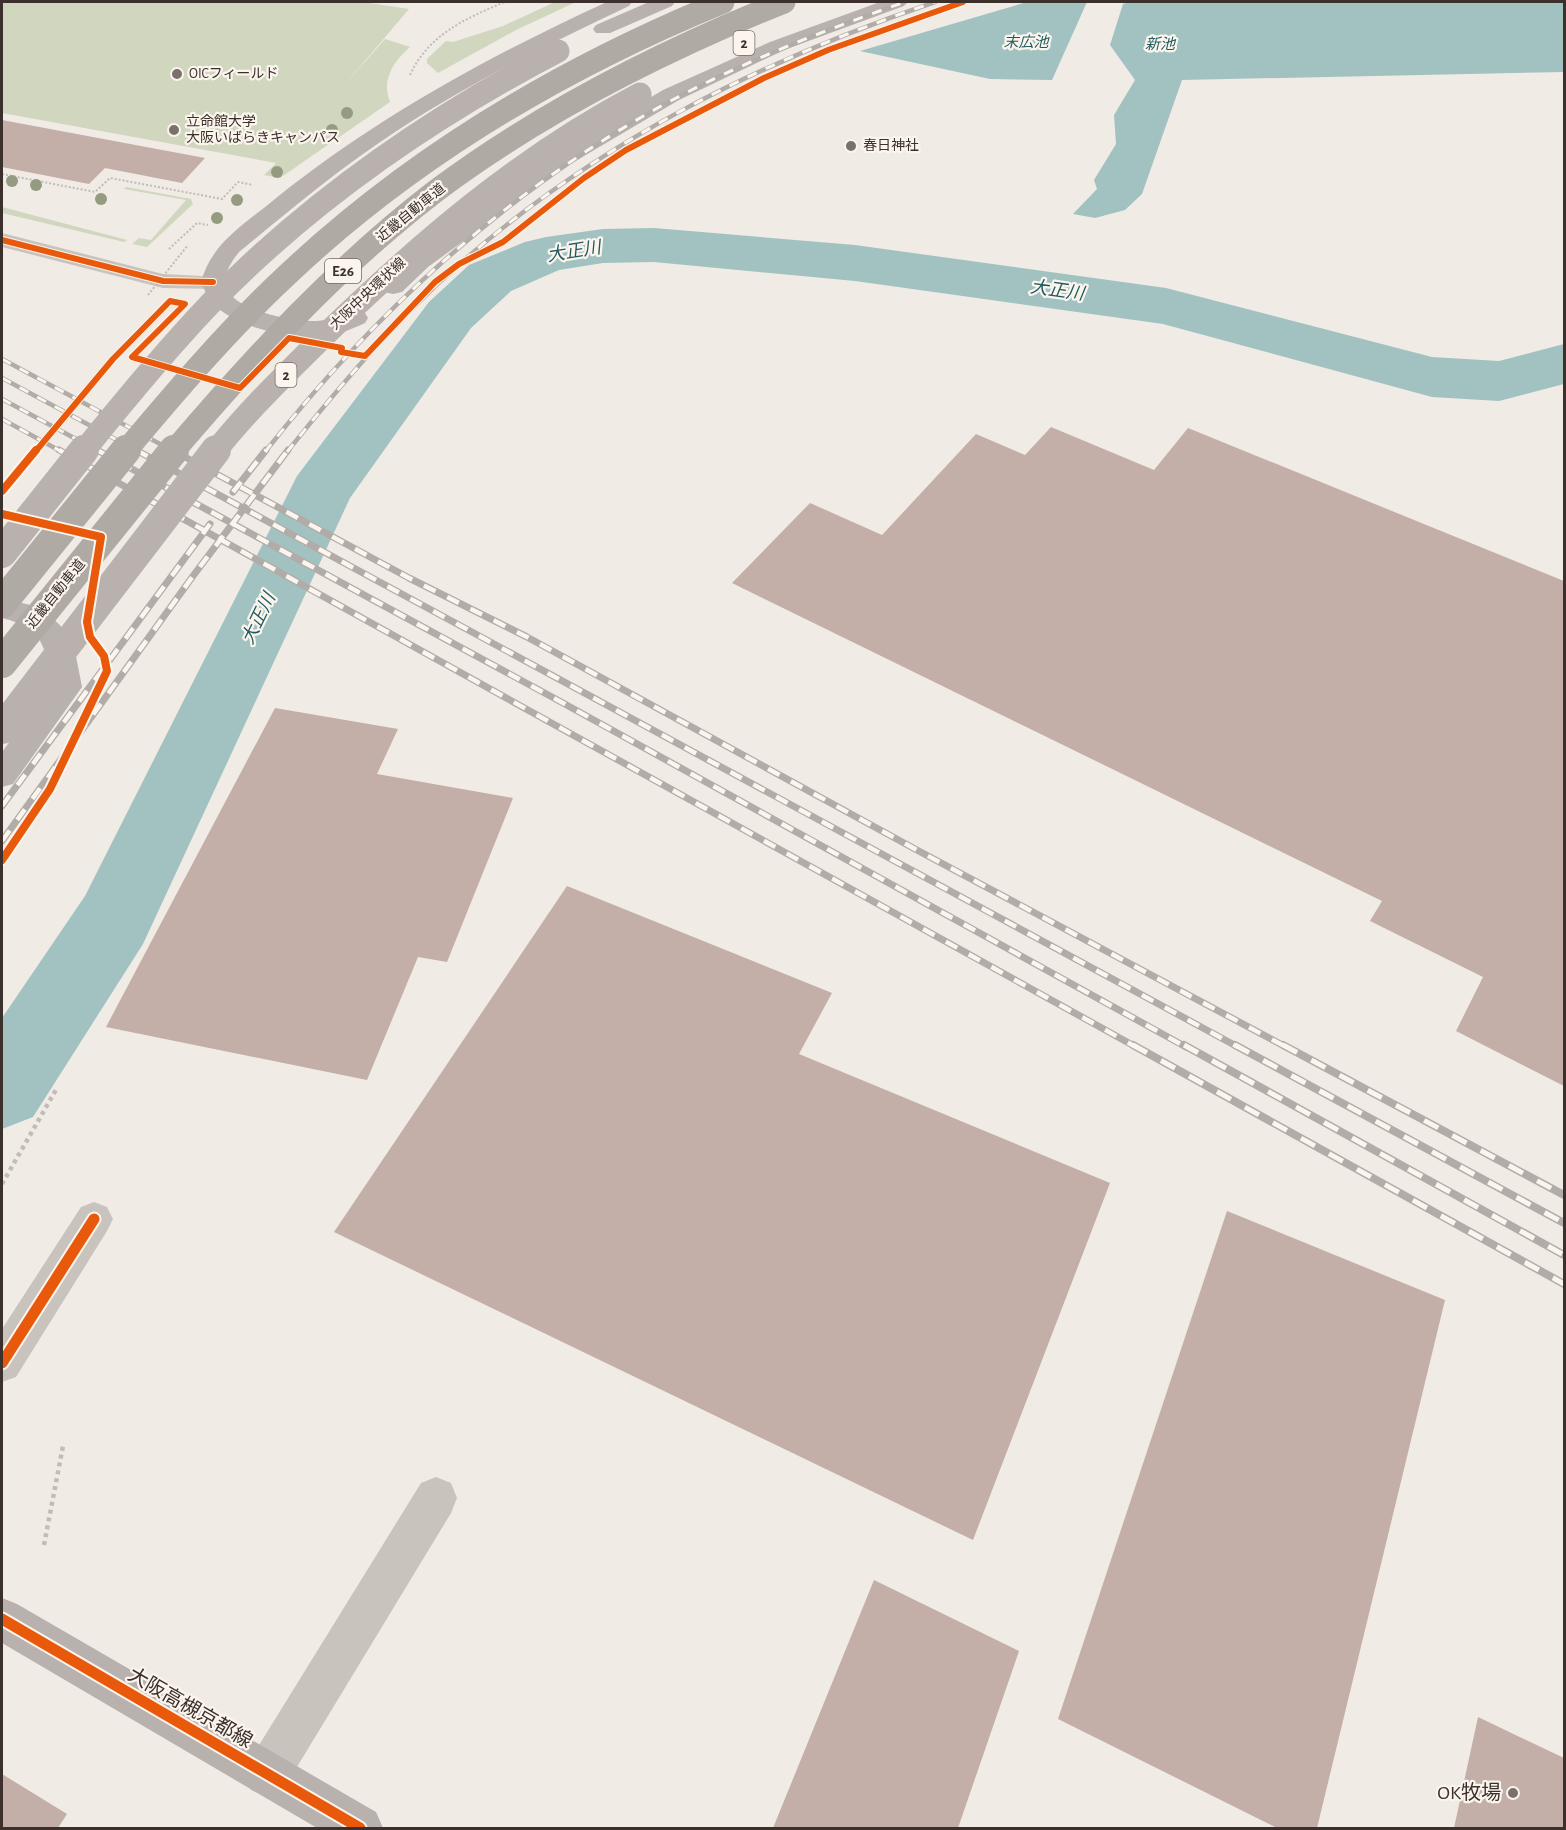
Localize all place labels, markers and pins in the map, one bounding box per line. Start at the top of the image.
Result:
marker: OICフィールド [170,67,184,81]
place label: OICフィールド [189,67,278,81]
place label: 立命館大学 大阪いばらきキャンパス [186,114,340,145]
marker: 立命館大学 大阪いばらきキャンパス [167,123,181,137]
place label: 春日神社 [863,138,919,153]
marker: 春日神社 [844,139,858,153]
place label: OK牧場 [1437,1782,1501,1803]
marker: OK牧場 [1506,1786,1520,1800]

